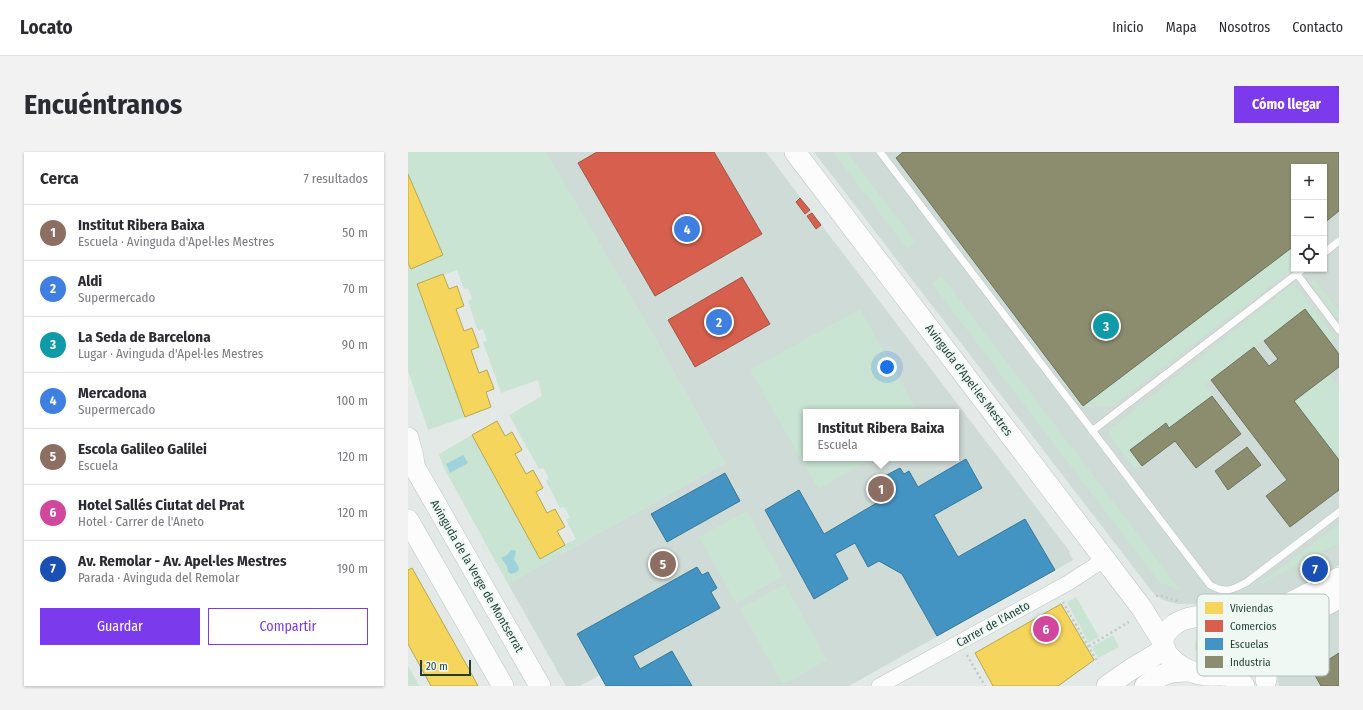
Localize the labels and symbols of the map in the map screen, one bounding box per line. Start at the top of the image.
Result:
pin: 4 [674,214,700,244]
pin: 2 [706,307,732,337]
pin: 3 [1093,311,1119,341]
street label: Avinguda d'Apel·les Mestres [922,321,1016,439]
your location [877,357,897,377]
pin: 1 [868,474,894,504]
street label: Avinguda de la Verge de Montserrat [427,497,527,655]
pin: 5 [650,549,676,579]
pin: 7 [1302,554,1328,584]
legend [1197,594,1329,676]
street label: Carrer de l'Aneto [954,598,1032,650]
text: Viviendas [1230,602,1273,615]
pin: 6 [1033,614,1059,644]
text: Comercios [1230,620,1277,633]
text: Escuelas [1230,638,1269,651]
text: Industria [1230,656,1271,669]
scale bar [420,658,471,677]

